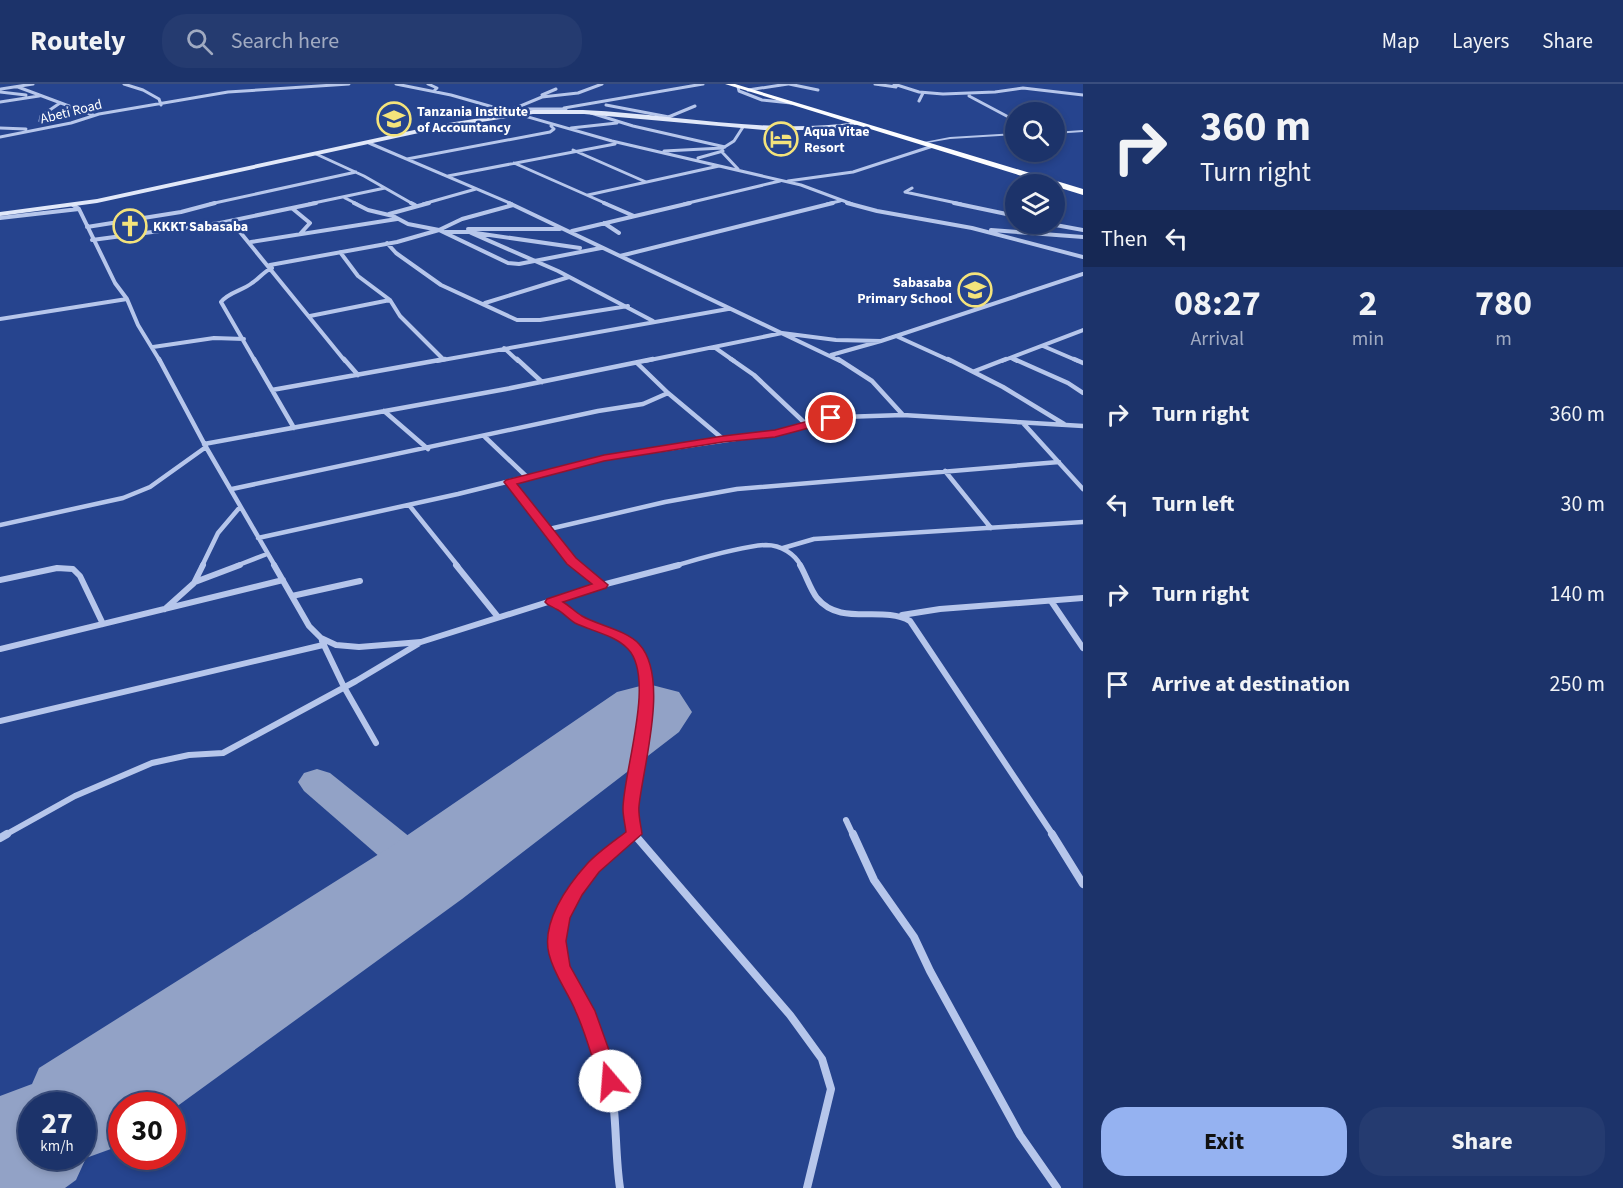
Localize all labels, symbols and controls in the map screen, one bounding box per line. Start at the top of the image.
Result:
search box [162,14,582,68]
text: Routely [30,21,126,61]
icon: search [183,25,216,58]
text: Search here [231,25,339,57]
text: Map [1382,26,1419,56]
text: Layers [1452,26,1509,56]
text: Share [1542,26,1593,56]
street label: Abeti Road [38,95,104,129]
text: 360 m [1200,97,1311,157]
school or university icon: Tanzania Institute of Accountancy [376,101,412,137]
place label: Tanzania Institute of Accountancy [417,102,528,138]
map controls [1005,102,1065,234]
button: search [1005,102,1065,162]
icon: right [1101,108,1179,186]
hotel icon: Aqua Vitae Resort [763,121,799,157]
place label: Aqua Vitae Resort [803,122,870,158]
text: Turn right [1200,153,1311,192]
button: layers [1005,174,1065,234]
church icon: KKKT Sabasaba [112,208,148,244]
place label: KKKT Sabasaba [153,217,248,237]
icon: left [1160,222,1193,255]
text: Then [1101,223,1148,255]
school or university icon: Sabasaba Primary School [957,272,993,308]
place label: Sabasaba Primary School [857,273,952,309]
text: 08:27 [1174,278,1261,329]
text: 2 [1358,278,1377,329]
text: 780 [1475,278,1532,329]
text: Arrival [1190,325,1244,353]
text: min [1352,325,1384,353]
text: m [1495,325,1512,353]
pin [805,392,856,443]
icon: right [1101,398,1134,431]
text: Turn right [1152,398,1249,430]
text: 360 m [1550,398,1605,430]
icon: arrive [814,401,847,434]
icon: left [1101,488,1134,521]
text: Turn left [1152,488,1234,520]
text: 30 m [1560,488,1605,520]
icon: right [1101,578,1134,611]
text: Turn right [1152,578,1249,610]
text: 140 m [1550,578,1605,610]
icon: arrive [1101,668,1134,701]
text: Arrive at destination [1152,668,1350,700]
text: 250 m [1550,668,1605,700]
position arrow [578,1049,642,1113]
speed limit sign: 30 [108,1092,186,1170]
text: 27 [41,1102,73,1145]
button: Exit [1101,1107,1347,1176]
button: Share [1359,1107,1605,1176]
text: km/h [40,1136,74,1157]

